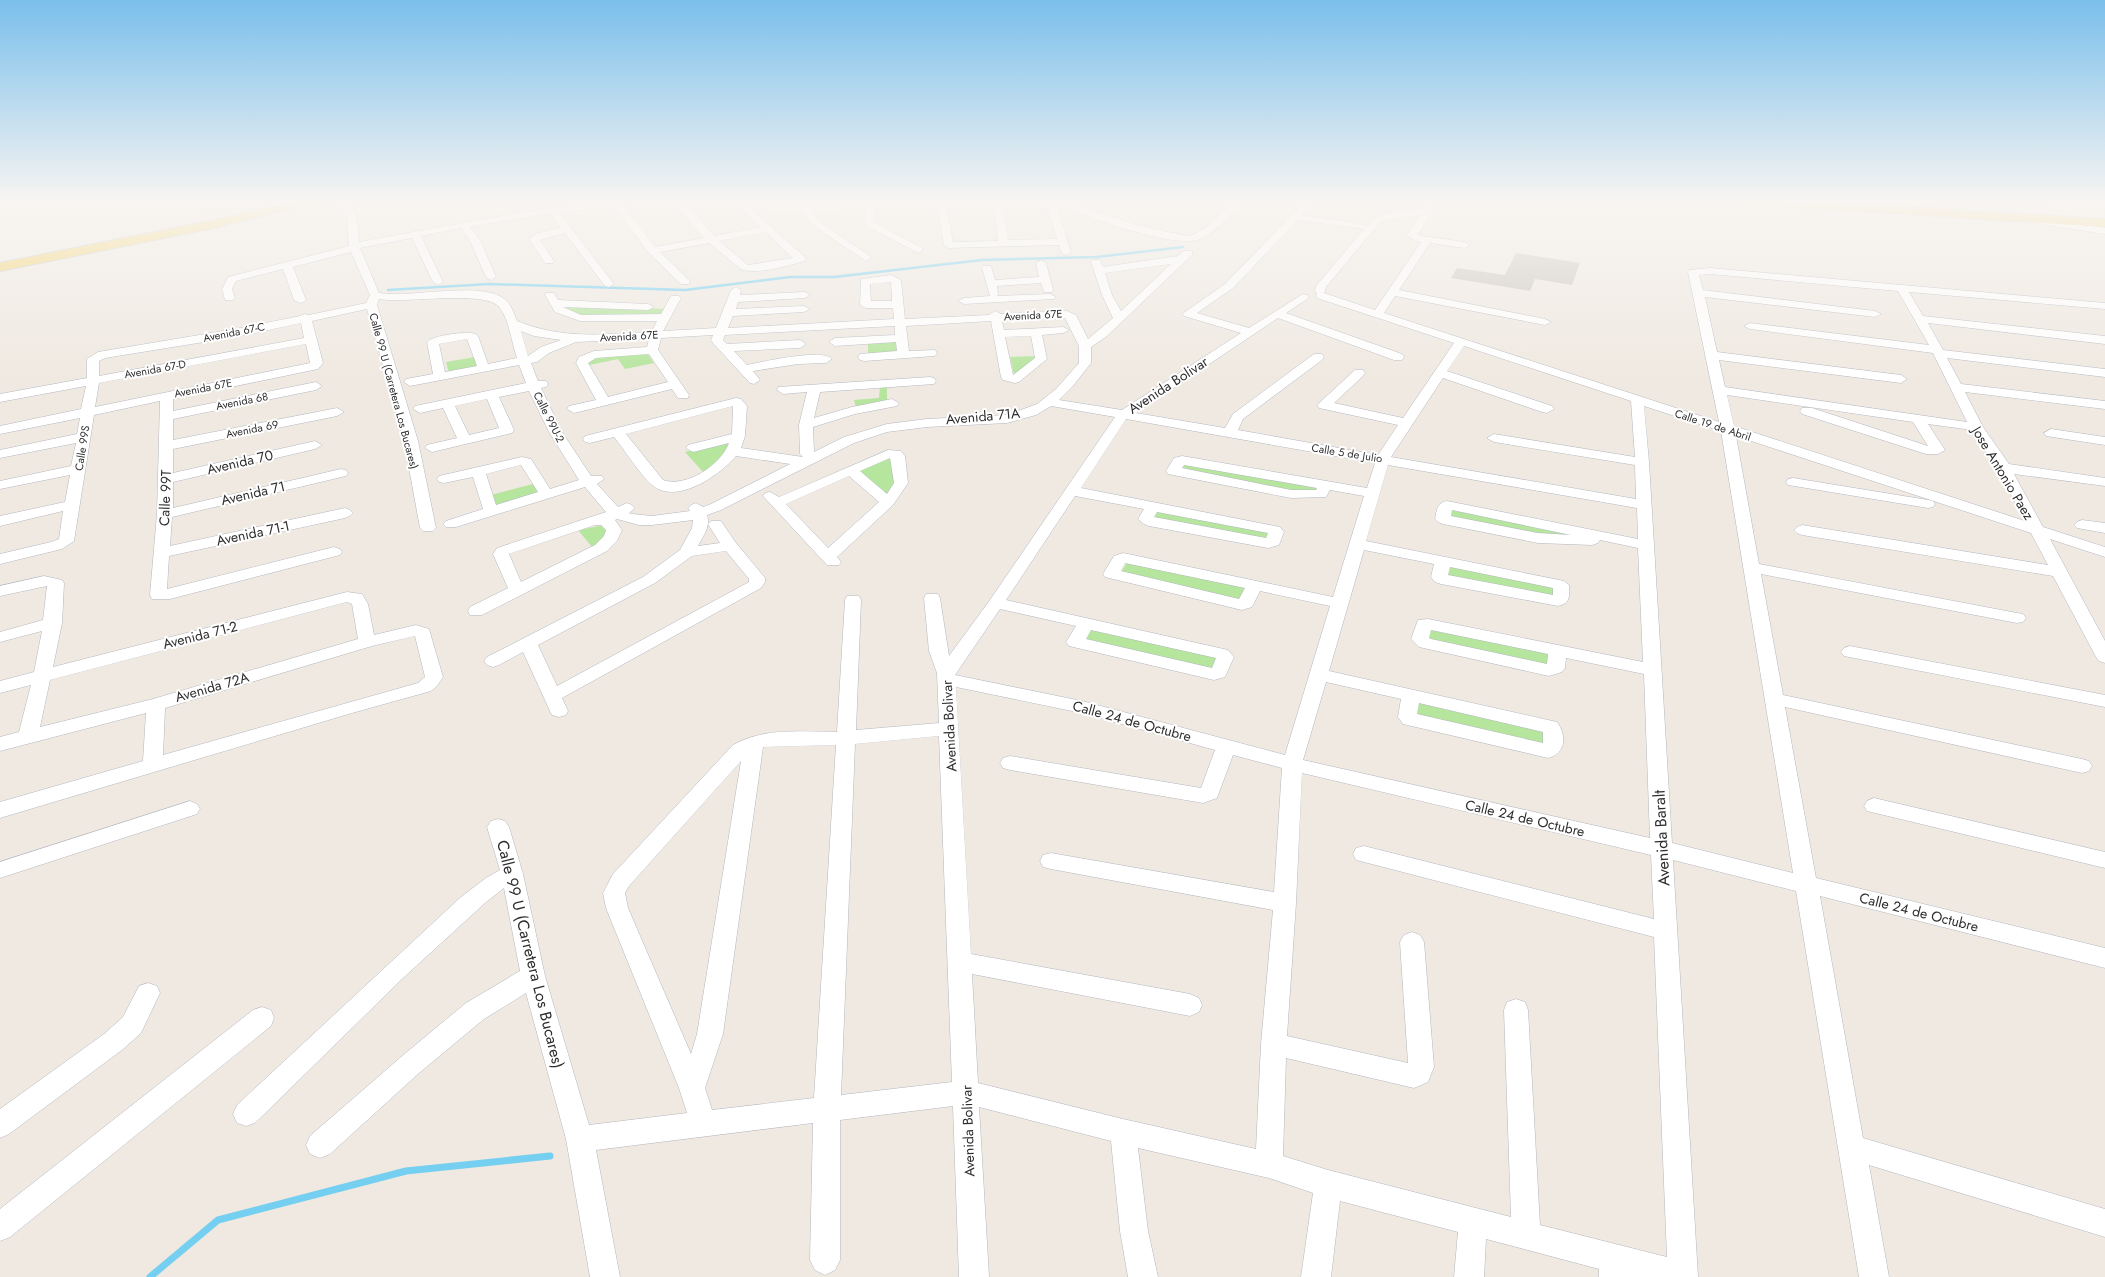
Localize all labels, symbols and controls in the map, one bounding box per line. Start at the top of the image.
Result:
street label: Avenida 67E [1003,305,1063,325]
street label: Calle 99 U (Carretera Los Bucares) [365,311,423,471]
street label: Avenida 67-C [202,318,266,346]
street label: Avenida 67E [599,326,659,346]
street label: Avenida Bolivar [1124,352,1212,418]
street label: Avenida 67-D [123,356,188,382]
street label: Avenida 67E [173,375,233,401]
street label: Avenida 68 [215,388,269,414]
street label: Calle 99U-2 [529,389,569,445]
street label: Avenida 71A [945,403,1022,429]
street label: Calle 19 de Abril [1673,405,1753,445]
street label: Avenida 69 [224,416,280,442]
street label: Jose Antonio Paez [1966,421,2039,524]
street label: Calle 99S [71,424,93,472]
street label: Calle 5 de Julio [1310,440,1384,466]
street label: Avenida 70 [205,445,275,479]
street label: Calle 99T [154,469,176,527]
street label: Avenida 71 [219,476,287,510]
street label: Avenida 71-1 [214,515,292,551]
street label: Avenida 71-2 [161,616,239,654]
street label: Avenida 72A [173,667,252,707]
street label: Avenida Bolivar [937,680,961,772]
street label: Calle 24 de Octubre [1070,696,1194,746]
street label: Avenida Baralt [1647,789,1676,887]
street label: Calle 24 de Octubre [1463,795,1587,841]
street label: Calle 99 U (Carretera Los Bucares) [491,838,570,1071]
street label: Calle 24 de Octubre [1857,888,1981,936]
street label: Avenida Bolivar [956,1085,980,1177]

